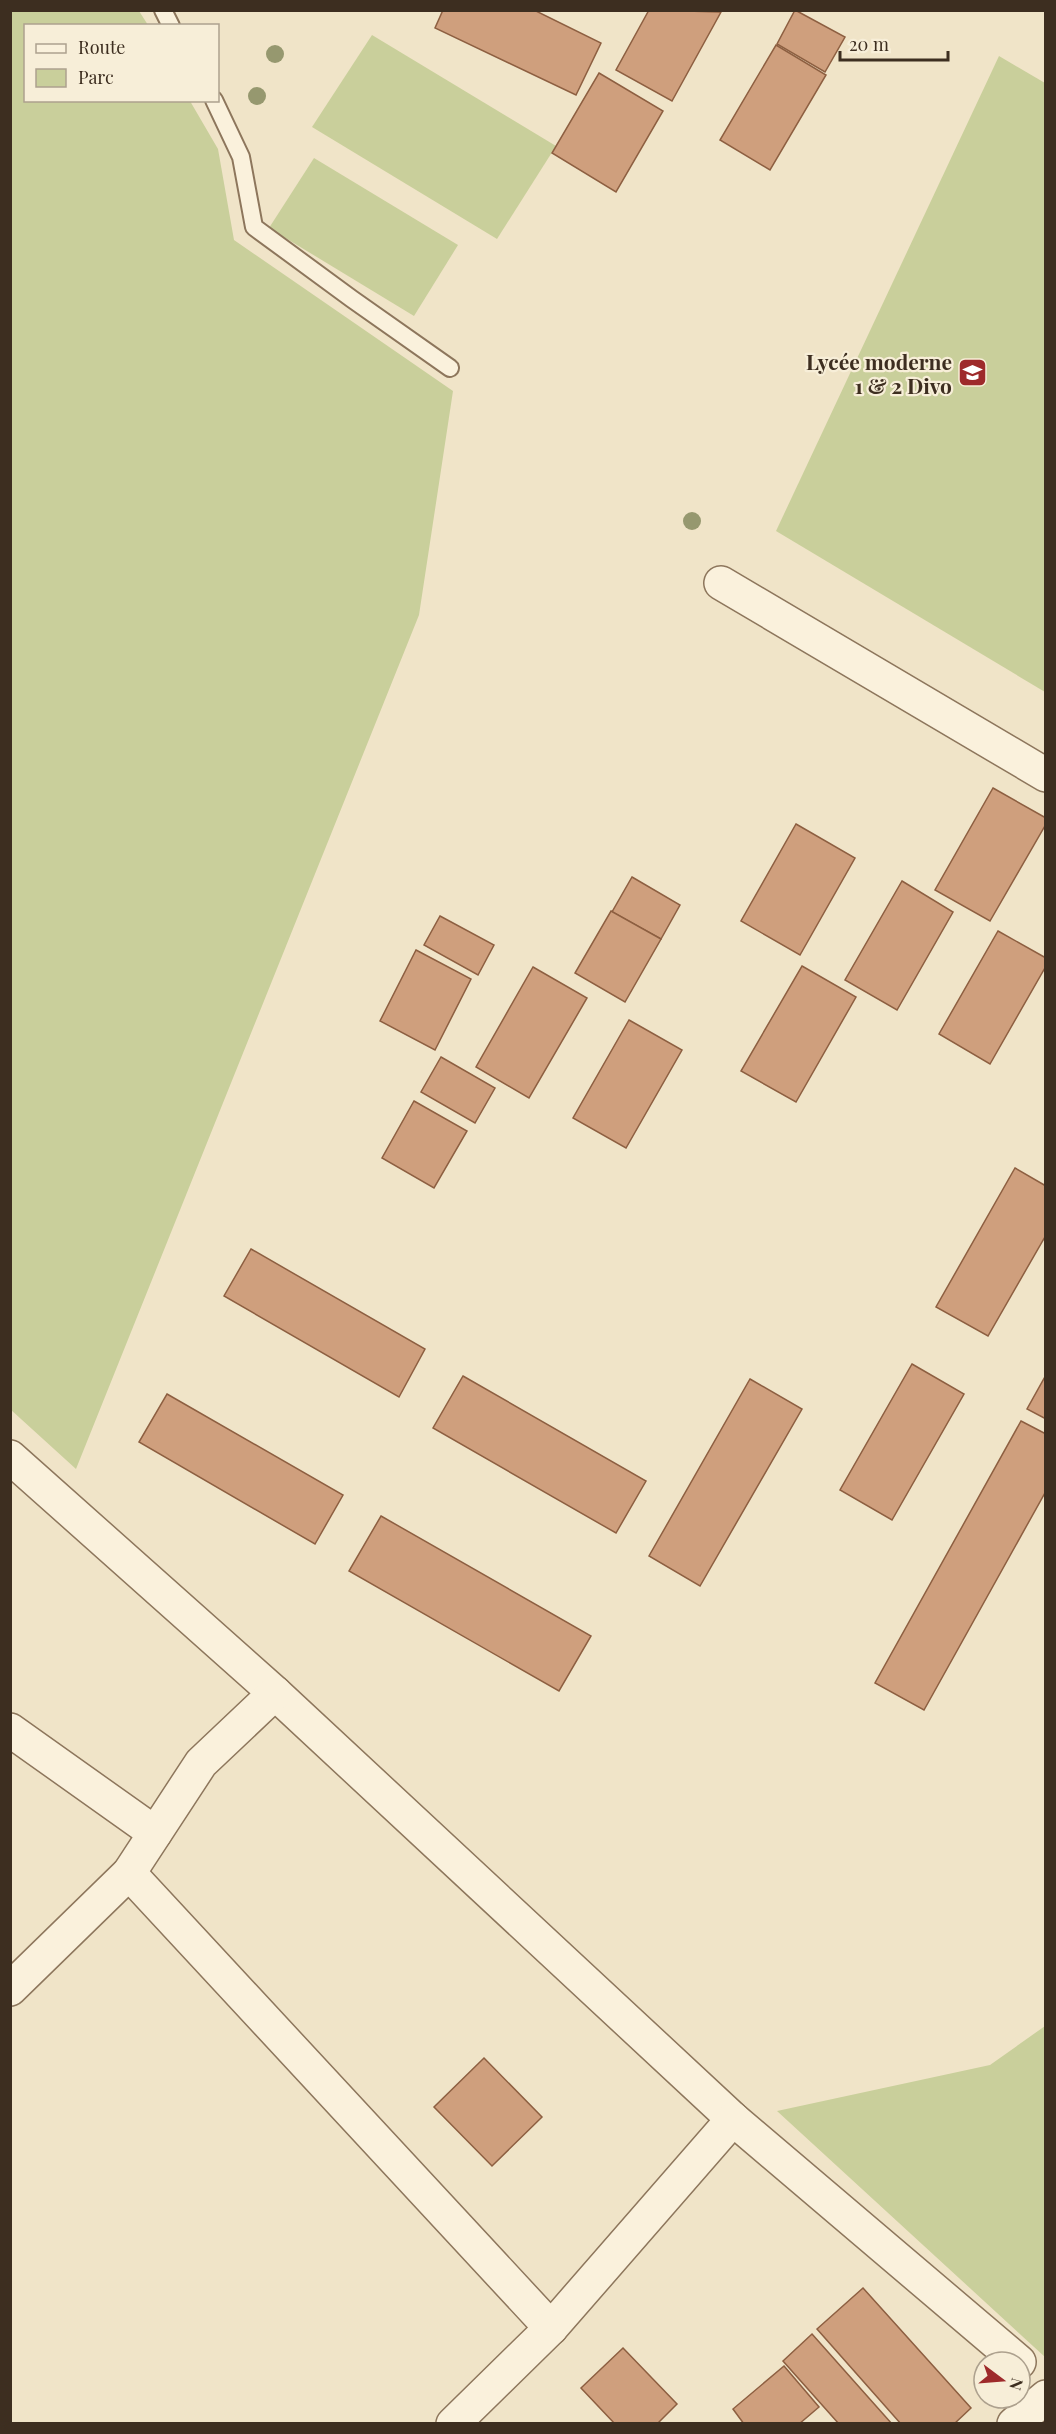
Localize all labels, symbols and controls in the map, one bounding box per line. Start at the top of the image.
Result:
legend [24,24,219,102]
scale bar [840,24,948,62]
text: 20 m [849,32,889,56]
text: Route [78,35,125,59]
text: Parc [78,65,114,89]
place label: Lycée moderne 1 & 2 Divo [806,347,952,399]
school or university icon: Lycée moderne 1 & 2 Divo [957,357,989,389]
north arrow [972,2350,1032,2410]
text: N [1005,2376,1029,2393]

